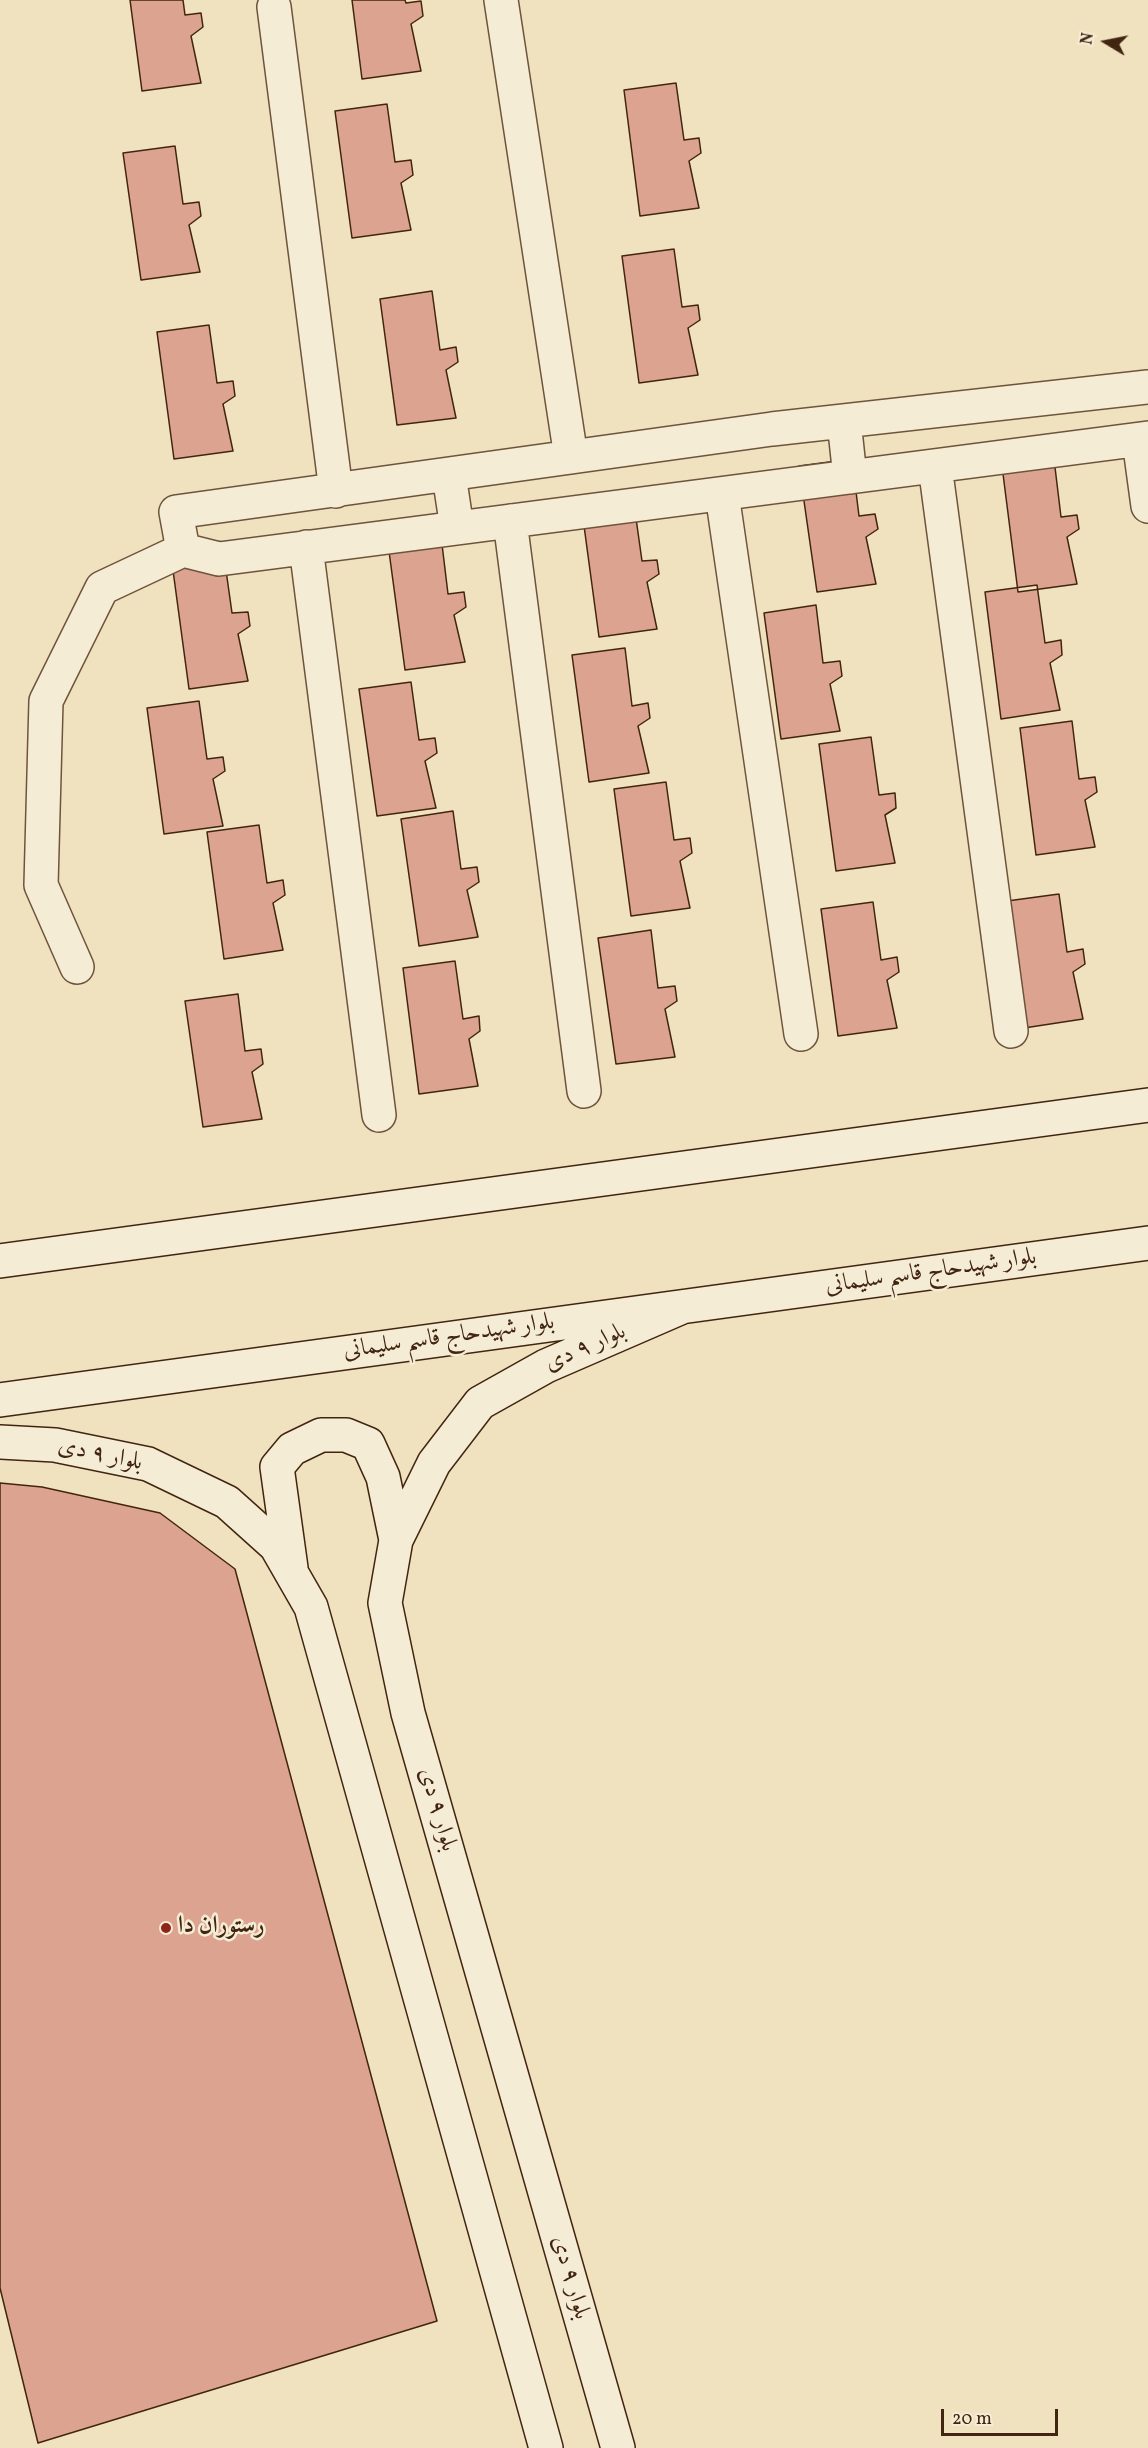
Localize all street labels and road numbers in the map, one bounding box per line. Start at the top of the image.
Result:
street label: بلوار شهیدحاج قاسم سلیمانی [824,1244,1038,1302]
street label: بلوار شهیدحاج قاسم سلیمانی [342,1309,556,1367]
street label: بلوار ۹ دی [541,1318,631,1380]
street label: بلوار ۹ دی [55,1433,145,1479]
street label: بلوار ۹ دی [410,1765,462,1855]
street label: بلوار ۹ دی [543,2233,595,2323]

